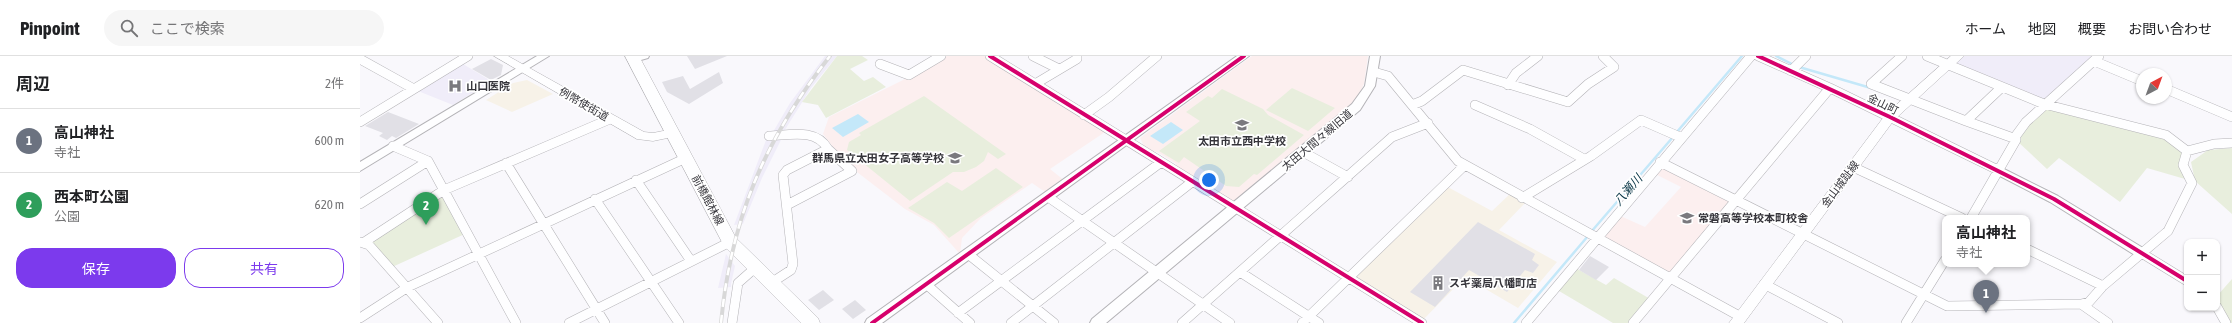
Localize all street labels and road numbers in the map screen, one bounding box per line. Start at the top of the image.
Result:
street label: 例幣使街道 [557,85,611,123]
street label: 金山町 [1866,91,1900,117]
street label: 太田大間々線旧道 [1279,107,1355,173]
street label: 金山城趾線 [1819,158,1861,210]
street label: 前橋館林線 [690,173,726,227]

